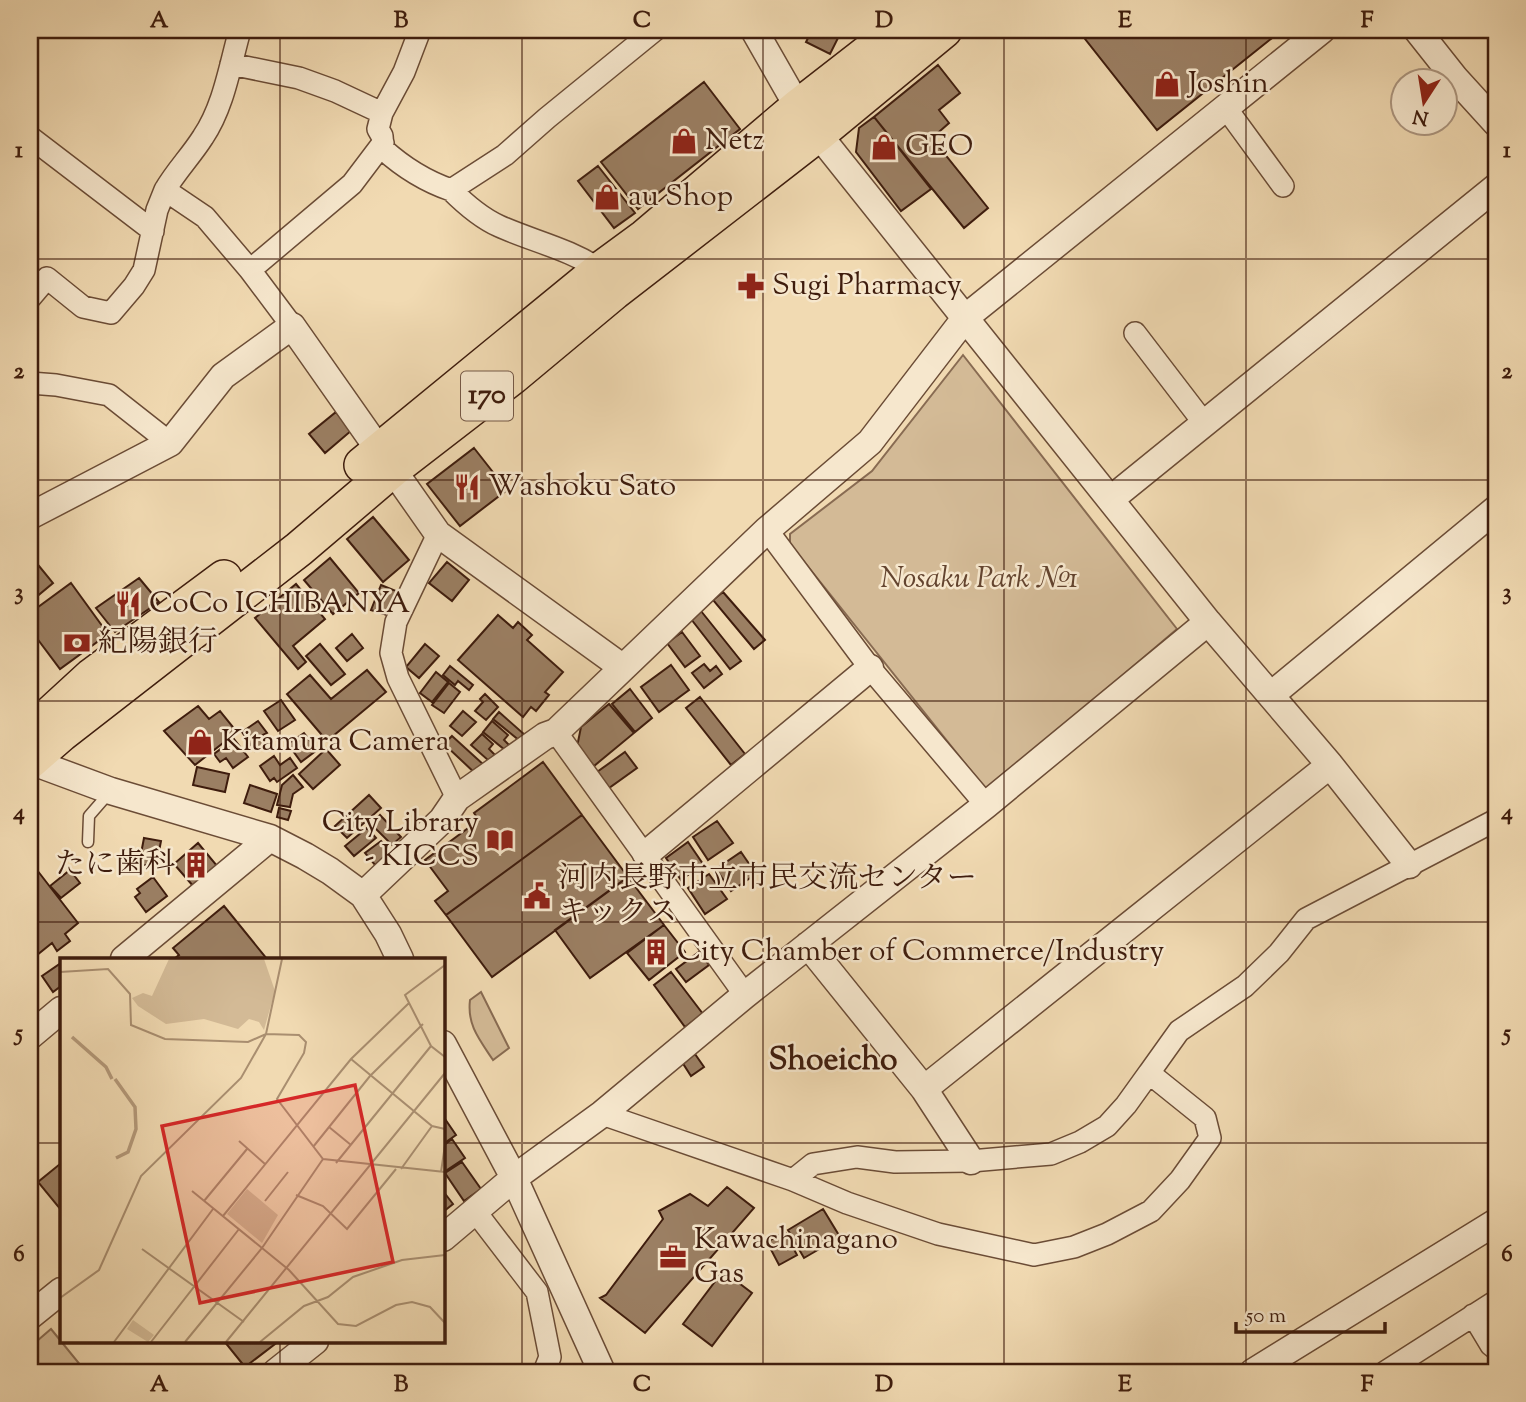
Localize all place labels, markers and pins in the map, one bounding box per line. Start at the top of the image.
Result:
place label: Joshin [1186,63,1269,106]
shop icon: Joshin [1152,69,1182,99]
place label: Netz [705,120,764,163]
shop icon: Netz [669,126,699,156]
place label: GEO [905,126,973,169]
shop icon: GEO [869,132,899,162]
place label: au Shop [628,176,733,219]
shop icon: au Shop [592,182,622,212]
place label: Sugi Pharmacy [772,265,962,308]
pharmacy icon: Sugi Pharmacy [736,271,766,301]
place label: Washoku Sato [488,466,676,509]
restaurant icon: Washoku Sato [452,472,482,502]
place label: CoCo ICHIBANYA [149,583,410,626]
restaurant icon: CoCo ICHIBANYA [113,589,143,619]
place label: 紀陽銀行 [98,622,218,665]
bank icon: 紀陽銀行 [62,628,92,658]
place label: Kitamura Camera [221,721,450,764]
shop icon: Kitamura Camera [185,727,215,757]
place label: City Library - KICCS [322,802,479,879]
library icon: City Library - KICCS [485,825,515,855]
place label: たに歯科 [55,844,175,887]
building icon: たに歯科 [181,850,211,880]
place label: 河内長野市立市民交流センター キックス [558,858,977,935]
public building icon: 河内長野市立市民交流センター キックス [522,881,552,911]
place label: City Chamber of Commerce/Industry [677,931,1164,974]
building icon: City Chamber of Commerce/Industry [641,937,671,967]
place label: Kawachinagano Gas [694,1219,898,1296]
office icon: Kawachinagano Gas [658,1242,688,1272]

